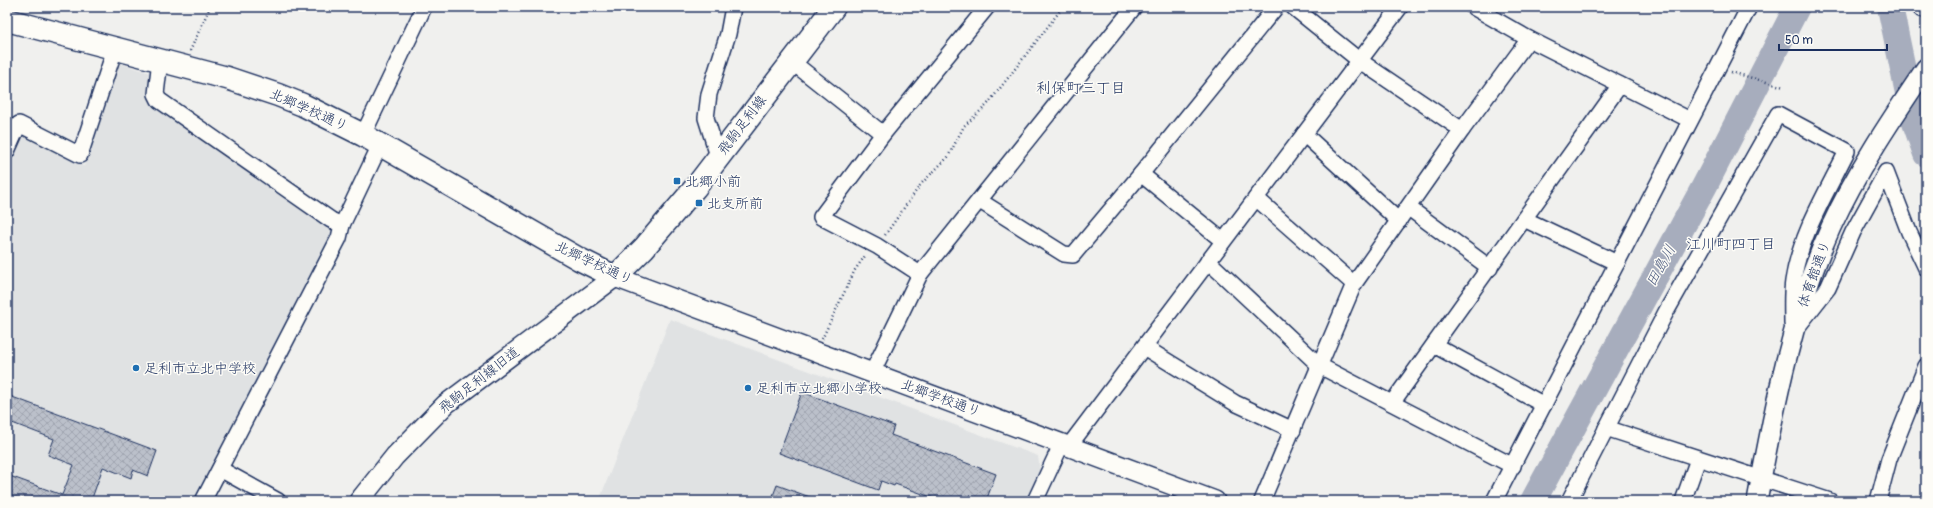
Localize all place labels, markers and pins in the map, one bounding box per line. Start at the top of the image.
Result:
place label: 北郷小前 [685,173,741,190]
marker: 北郷小前 [672,176,682,186]
place label: 北支所前 [707,195,763,212]
marker: 北支所前 [694,198,704,208]
place label: 足利市立北中学校 [144,360,256,377]
marker: 足利市立北中学校 [131,363,141,373]
place label: 足利市立北郷小学校 [756,380,882,397]
marker: 足利市立北郷小学校 [743,383,753,393]

